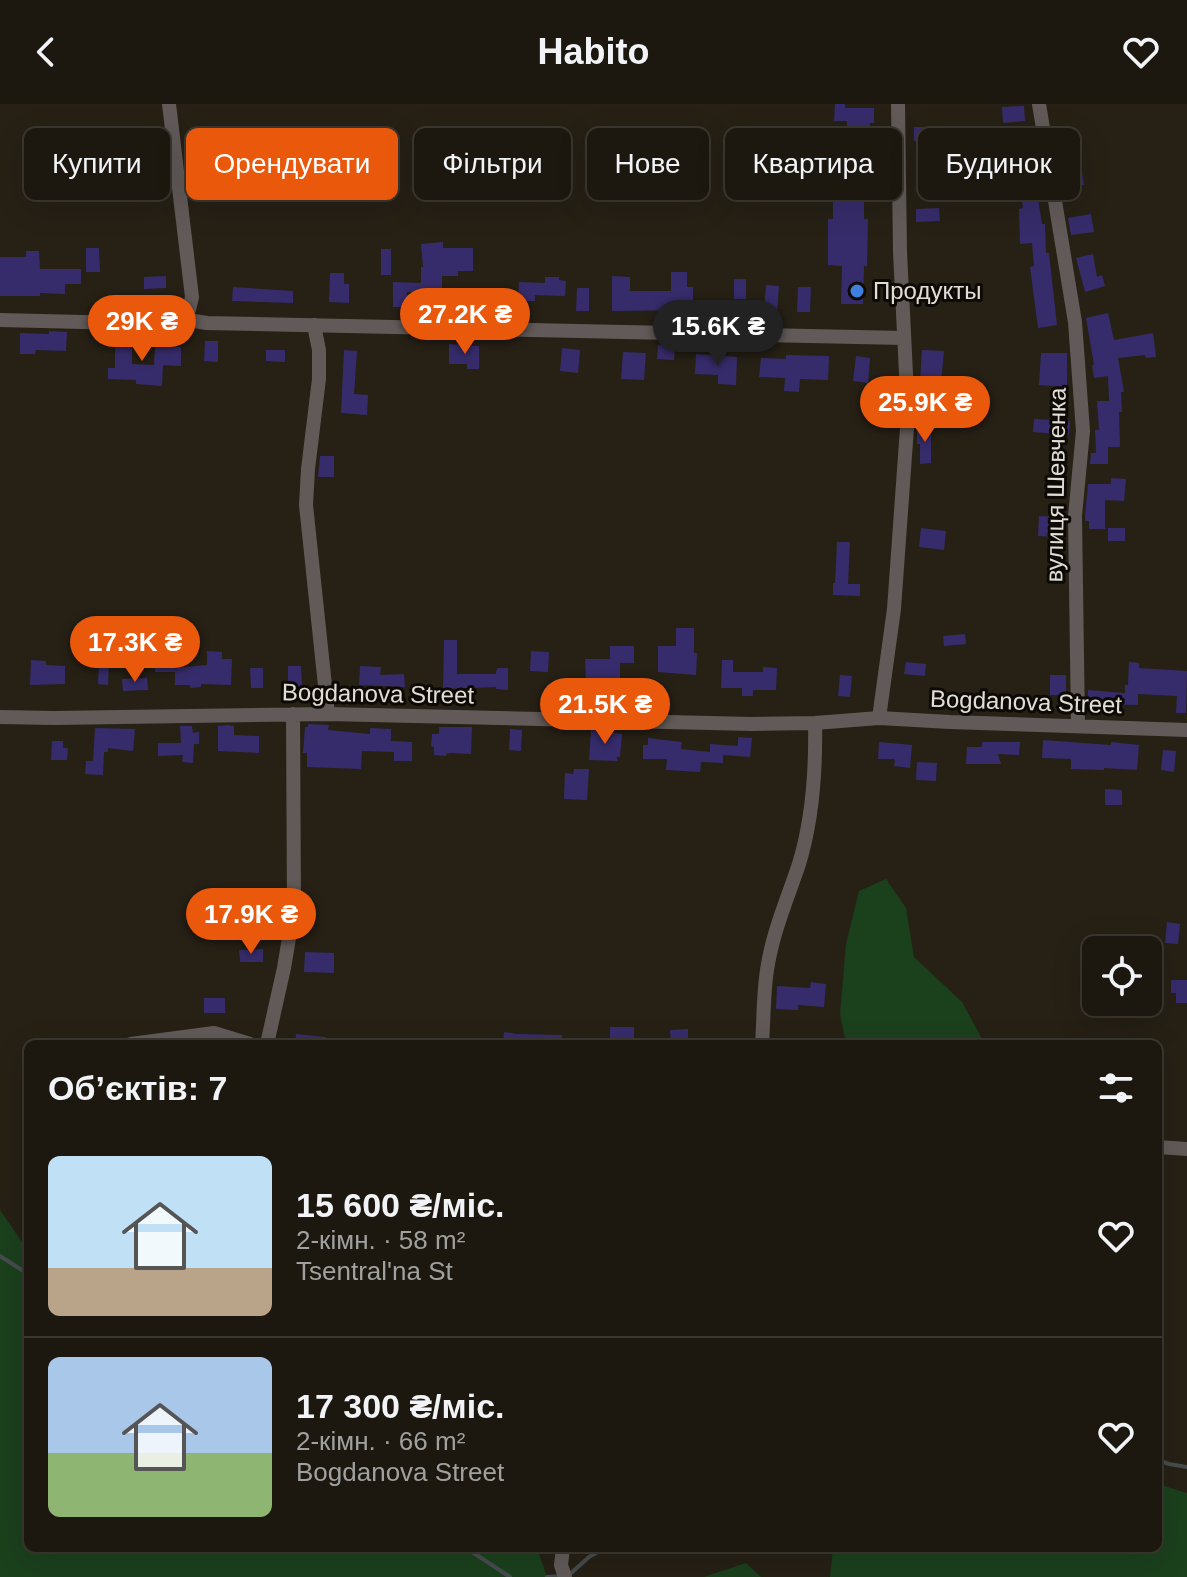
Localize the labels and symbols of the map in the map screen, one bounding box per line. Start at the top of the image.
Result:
place label: Продукты [873,277,981,304]
marker: Продукты [848,282,866,300]
pin: 27.2K ₴ [391,288,539,356]
pin: 29K ₴ [86,295,198,363]
pin: 15.6K ₴ [644,300,792,368]
pin: 25.9K ₴ [851,376,999,444]
street label: вулиця Шевченка [1040,387,1071,583]
pin: 17.3K ₴ [61,616,209,684]
street label: Bogdanova Street [282,678,475,709]
pin: 21.5K ₴ [531,678,679,746]
street label: Bogdanova Street [930,685,1123,718]
pin: 17.9K ₴ [177,888,325,956]

